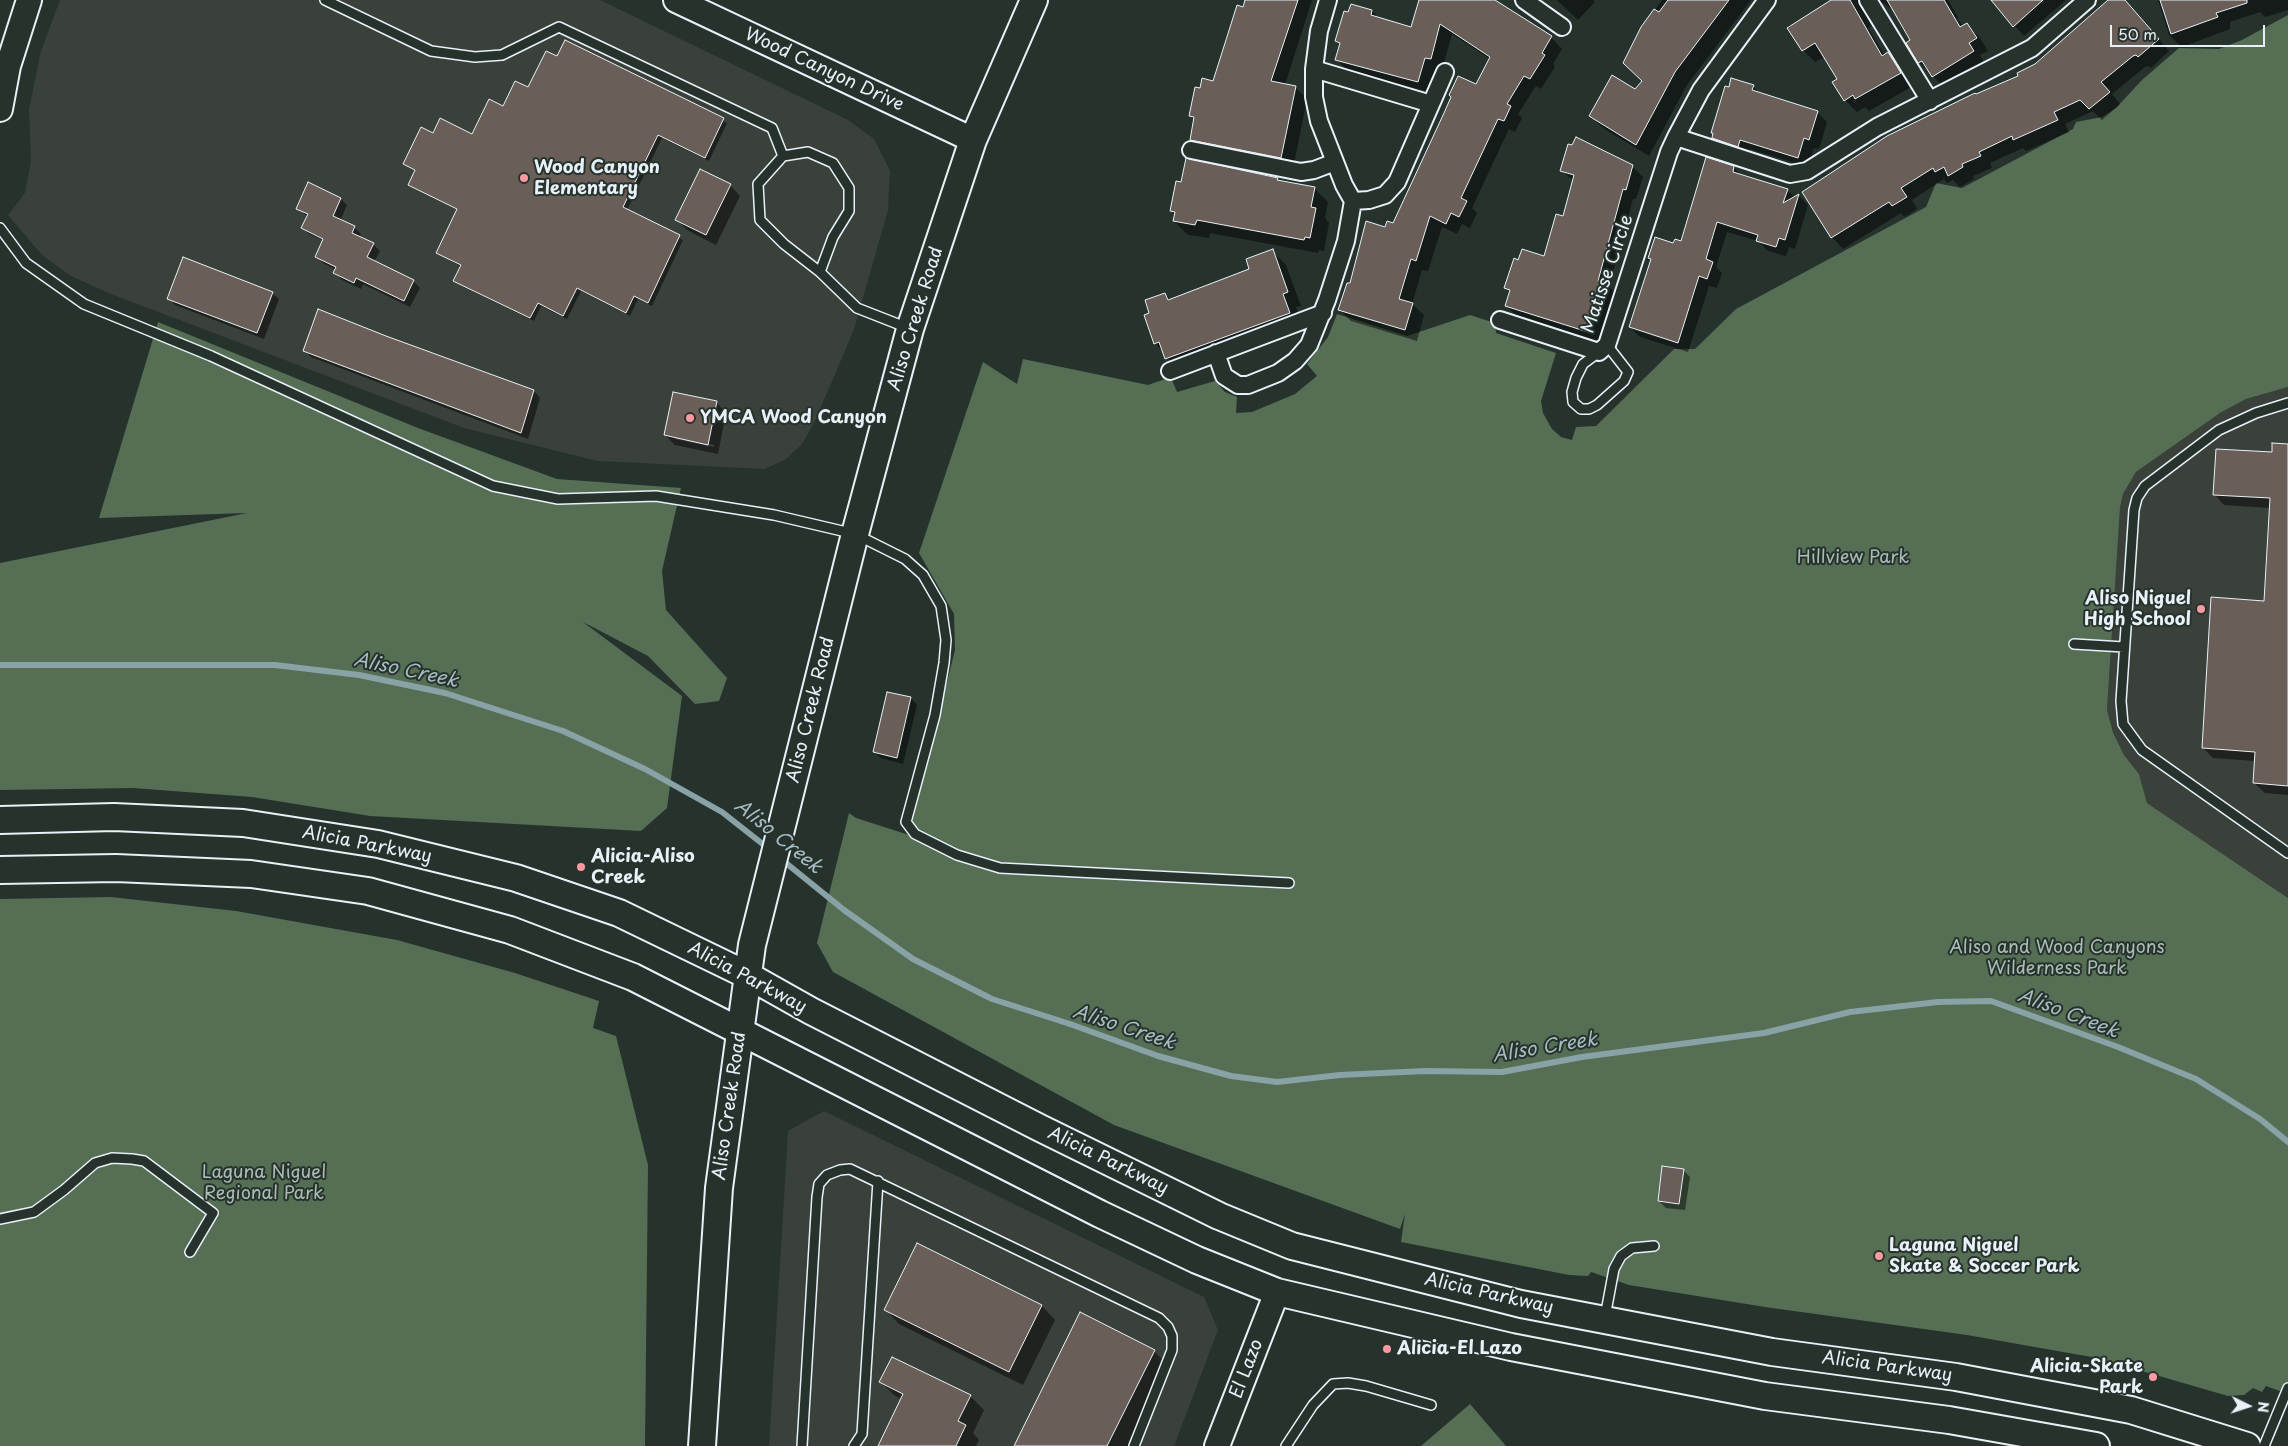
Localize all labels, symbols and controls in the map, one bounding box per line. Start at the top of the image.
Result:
scale bar [2113,15,2268,47]
text: 50 m [2118,22,2157,45]
street label: Wood Canyon Drive [741,24,907,116]
place label: Wood Canyon Elementary [534,157,660,200]
marker: Wood Canyon Elementary [518,172,530,184]
street label: Matisse Circle [1578,212,1638,336]
street label: Aliso Creek Road [884,244,948,394]
place label: YMCA Wood Canyon [700,407,887,429]
marker: YMCA Wood Canyon [684,412,696,424]
park label: Hillview Park [1797,547,1909,569]
place label: Aliso Niguel High School [2084,588,2191,630]
marker: Aliso Niguel High School [2195,603,2207,615]
street label: Aliso Creek Road [782,635,840,785]
water label: Aliso Creek [352,649,460,693]
water label: Aliso Creek [730,795,826,879]
street label: Alicia Parkway [300,822,434,868]
place label: Alicia-Aliso Creek [591,846,695,889]
marker: Alicia-Aliso Creek [575,861,587,873]
park label: Aliso and Wood Canyons Wilderness Park [1949,937,2165,980]
street label: Alicia Parkway [684,938,810,1018]
water label: Aliso Creek [2015,984,2121,1044]
water label: Aliso Creek [1070,1001,1178,1055]
water label: Aliso Creek [1491,1028,1599,1068]
street label: Aliso Creek Road [709,1030,751,1182]
street label: Alicia Parkway [1044,1122,1172,1200]
park label: Laguna Niguel Regional Park [202,1162,326,1204]
place label: Laguna Niguel Skate & Soccer Park [1889,1235,2079,1278]
marker: Laguna Niguel Skate & Soccer Park [1873,1250,1885,1262]
street label: Alicia Parkway [1423,1269,1555,1319]
street label: El Lazo [1226,1336,1268,1402]
place label: Alicia-El Lazo [1397,1338,1522,1360]
marker: Alicia-El Lazo [1381,1343,1393,1355]
street label: Alicia Parkway [1820,1347,1954,1387]
place label: Alicia-Skate Park [2030,1356,2143,1398]
marker: Alicia-Skate Park [2147,1371,2159,1383]
north arrow [2223,1381,2273,1431]
text: N [2253,1401,2274,1413]

